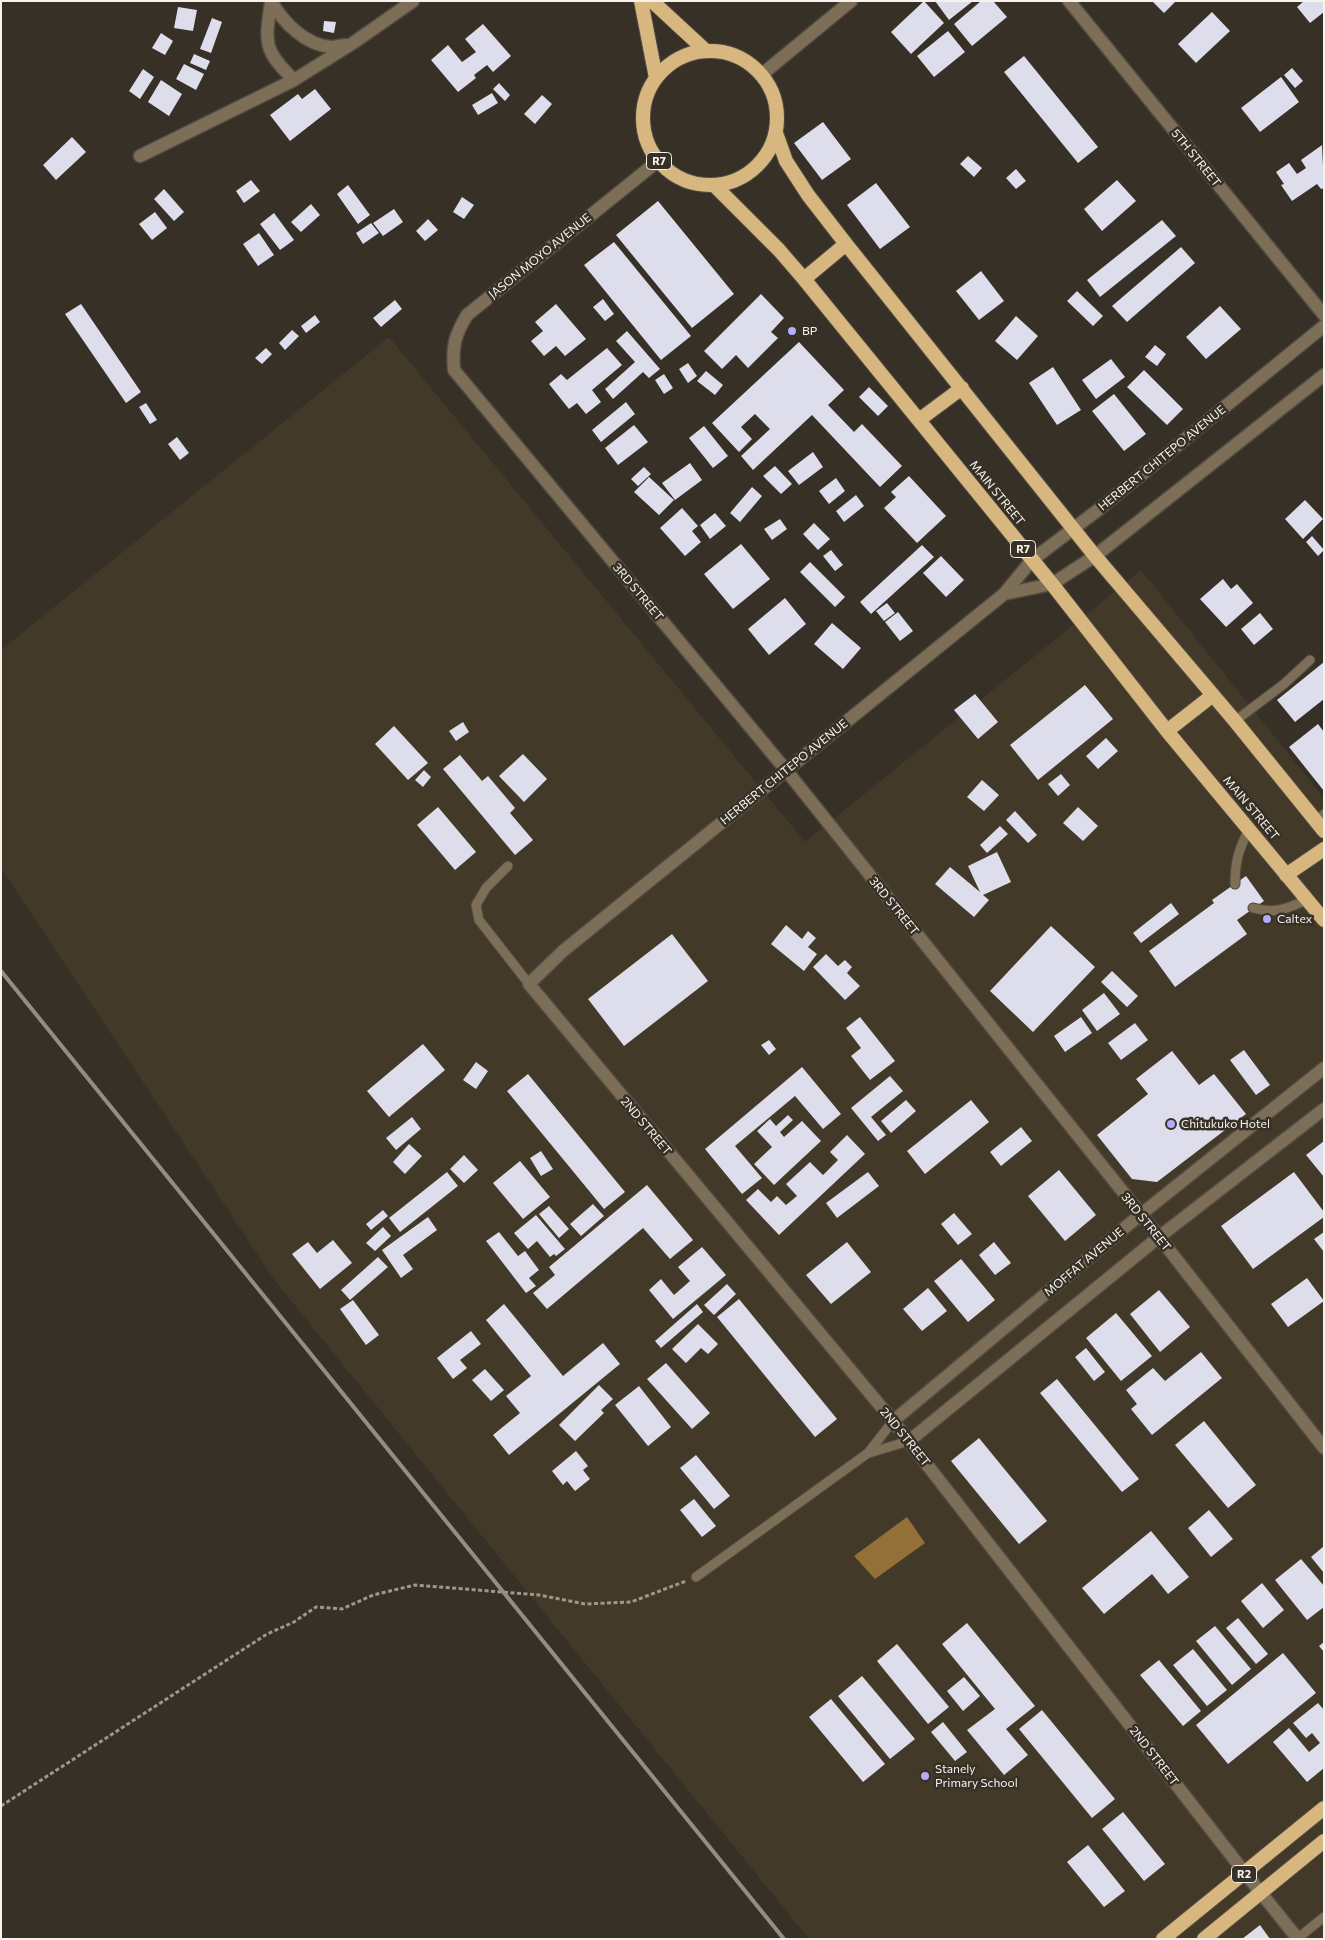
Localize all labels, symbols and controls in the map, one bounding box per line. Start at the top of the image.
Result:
street label: 5TH STREET [1168,126,1224,190]
road number: R7 [646,153,672,170]
street label: JASON MOYO AVENUE [486,210,594,302]
place label: BP [802,324,817,338]
marker: BP [786,325,798,337]
street label: HERBERT CHITEPO AVENUE [1095,402,1229,514]
street label: MAIN STREET [967,458,1027,528]
road number: R7 [1010,540,1036,558]
street label: 3RD STREET [610,560,666,624]
street label: HERBERT CHITEPO AVENUE [717,716,851,828]
street label: MAIN STREET [1220,773,1282,843]
street label: 3RD STREET [866,874,922,938]
place label: Caltex [1277,912,1312,926]
marker: Caltex [1261,913,1273,925]
street label: 2ND STREET [618,1094,674,1158]
place label: Chitukuko Hotel [1181,1117,1270,1131]
marker: Chitukuko Hotel [1165,1118,1177,1130]
street label: 3RD STREET [1118,1190,1174,1254]
street label: MOFFAT AVENUE [1041,1225,1127,1299]
street label: 2ND STREET [877,1405,933,1469]
street label: 2ND STREET [1126,1723,1182,1789]
place label: Stanely Primary School [935,1762,1018,1790]
marker: Stanely Primary School [919,1770,931,1782]
road number: R2 [1232,1866,1256,1882]

